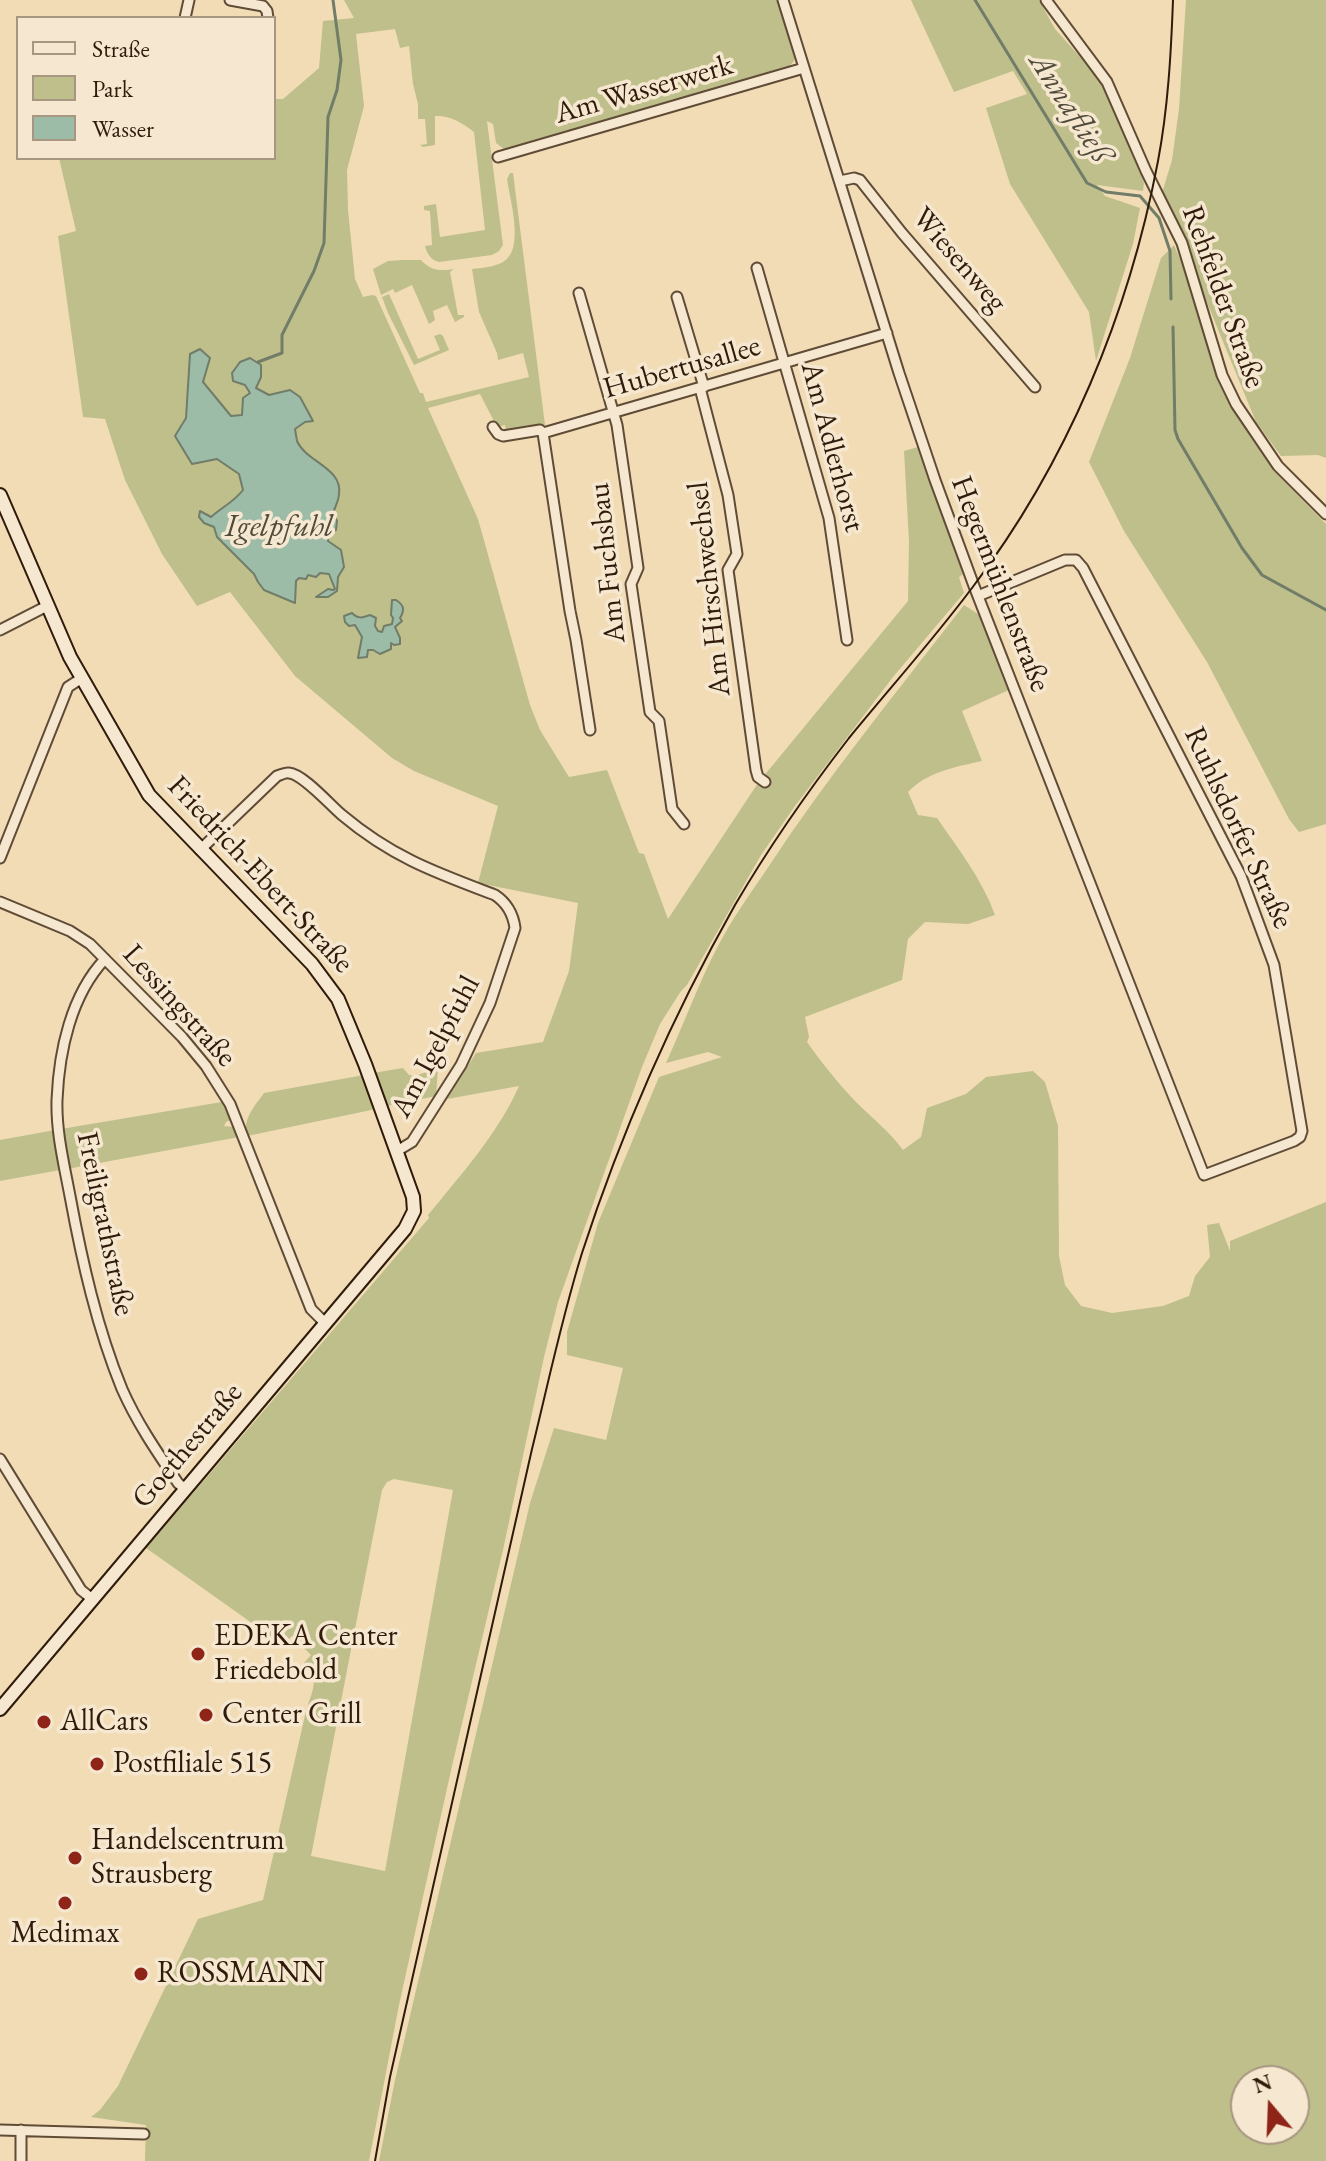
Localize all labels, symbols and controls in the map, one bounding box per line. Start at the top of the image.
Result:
legend [16,16,276,160]
text: Straße [92,33,150,64]
water label: Annafließ [1020,45,1120,171]
street label: Am Wasserwerk [551,47,737,133]
text: Park [92,73,133,104]
text: Wasser [92,113,154,144]
street label: Wiesenweg [904,200,1014,320]
street label: Rehfelder Straße [1173,201,1273,393]
street label: Hubertusallee [599,328,765,408]
street label: Am Adlerhorst [792,358,872,536]
street label: Hegermühlenstraße [942,471,1058,697]
street label: Am Hirschwechsel [681,480,739,698]
street label: Am Fuchsbau [582,481,634,645]
water label: Igelpfuhl [225,508,333,546]
street label: Ruhlsdorfer Straße [1176,721,1300,935]
street label: Friedrich-Ebert-Straße [159,769,361,981]
street label: Lessingstraße [115,937,243,1075]
street label: Am Igelpfuhl [384,970,488,1124]
street label: Freiligrathstraße [68,1129,142,1319]
street label: Goethestraße [125,1376,251,1516]
place label: EDEKA Center Friedebold [214,1619,398,1690]
marker: EDEKA Center Friedebold [189,1645,207,1663]
place label: Center Grill [222,1697,362,1733]
place label: AllCars [60,1704,148,1740]
marker: Center Grill [197,1706,215,1724]
marker: AllCars [35,1713,53,1731]
place label: Postfiliale 515 [113,1746,272,1782]
marker: Postfiliale 515 [88,1755,106,1773]
place label: Handelscentrum Strausberg [91,1823,285,1894]
marker: Handelscentrum Strausberg [66,1849,84,1867]
marker: Medimax [56,1894,74,1912]
place label: Medimax [11,1916,119,1952]
place label: ROSSMANN [157,1956,324,1992]
marker: ROSSMANN [132,1965,150,1983]
north arrow [1230,2065,1310,2145]
text: N [1250,2067,1276,2100]

